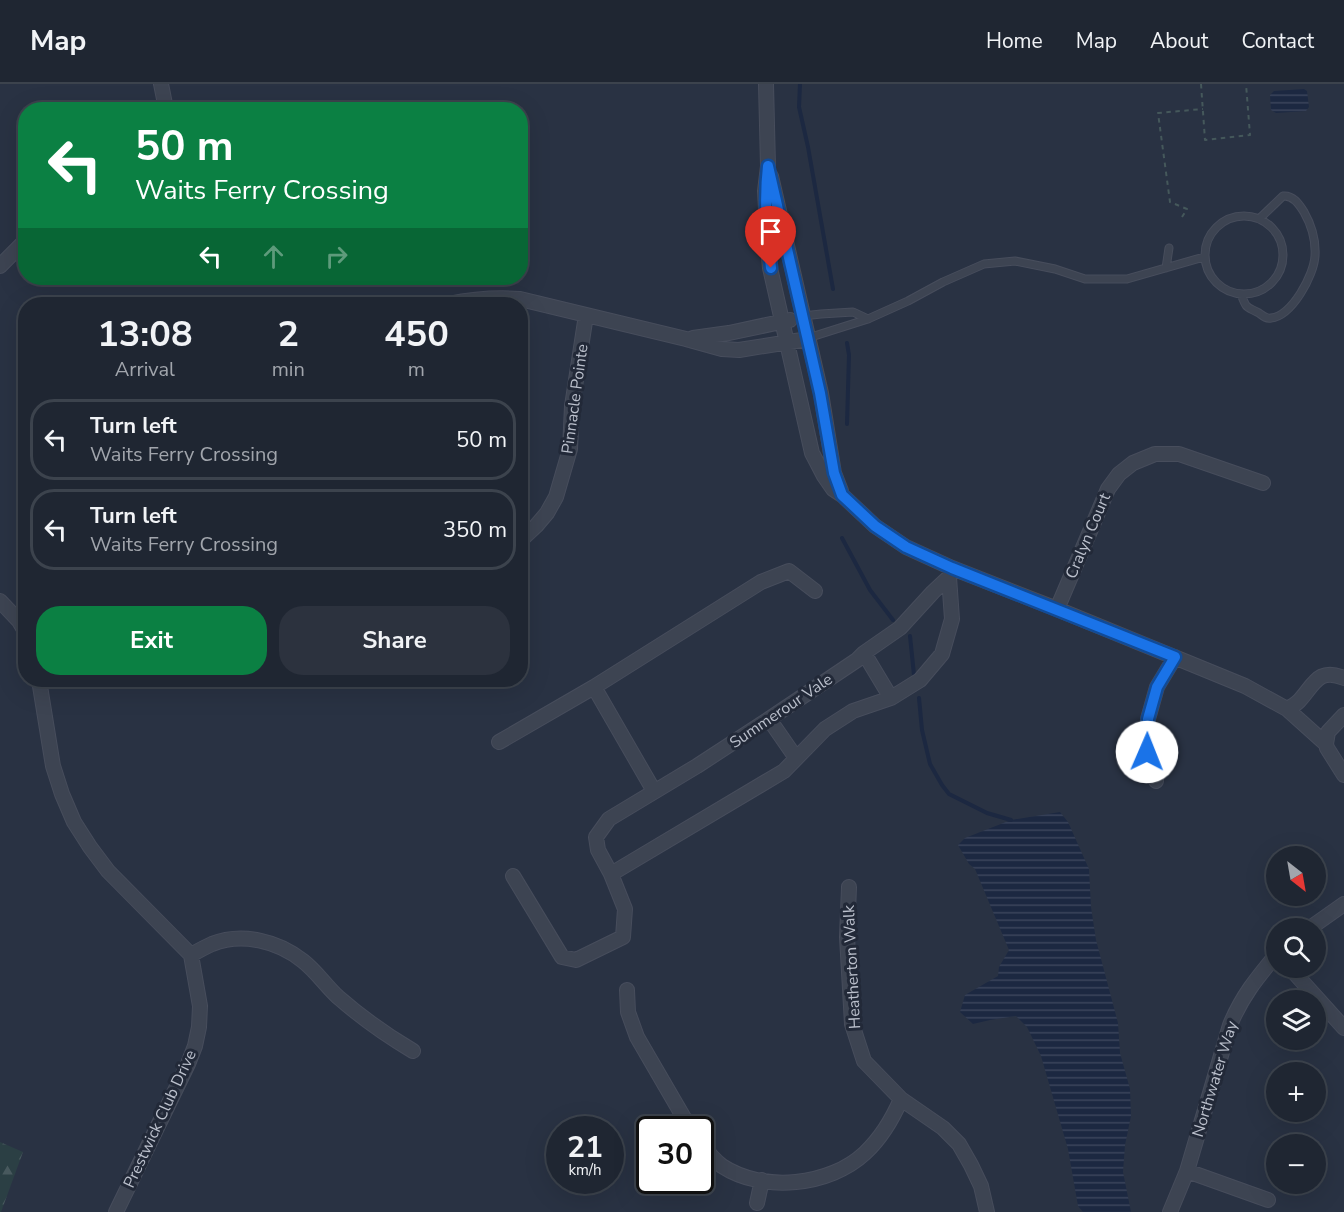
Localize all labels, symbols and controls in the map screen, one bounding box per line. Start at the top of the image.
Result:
text: Map [30,22,86,60]
text: Home [986,27,1043,55]
text: Map [1076,27,1117,55]
text: About [1150,27,1208,55]
text: Contact [1241,27,1314,55]
text: 50 m [135,118,234,175]
icon: left [36,126,114,204]
text: Waits Ferry Crossing [135,172,389,209]
pin [745,206,796,268]
icon: arrive [754,215,787,248]
icon: left [194,240,227,273]
icon: ahead [257,240,290,273]
icon: right [320,240,353,273]
text: 13:08 [97,310,193,359]
text: 2 [277,310,299,359]
text: 450 [384,310,449,359]
street label: Pinnacle Pointe [556,343,594,455]
text: Arrival [115,356,175,383]
text: min [272,356,305,383]
text: m [408,356,425,383]
text: Turn left [90,411,177,441]
icon: left [39,423,72,456]
text: 50 m [456,425,507,455]
text: Waits Ferry Crossing [90,441,278,468]
street label: Cralyn Court [1060,490,1116,582]
text: Turn left [90,501,177,531]
icon: left [39,513,72,546]
text: 350 m [443,515,507,545]
text: Waits Ferry Crossing [90,531,278,558]
button: Exit [36,606,267,675]
button: Share [279,606,510,675]
street label: Summerour Vale [725,668,837,754]
position arrow [1115,720,1179,784]
north arrow [1266,846,1326,906]
map controls [1266,846,1326,1194]
street label: Heatherton Walk [838,903,866,1030]
button: search [1266,918,1326,978]
button: layers [1266,990,1326,1050]
street label: Northwater Way [1187,1017,1243,1140]
street label: Prestwick Club Drive [118,1046,202,1192]
button: + [1266,1062,1326,1122]
speed limit sign: 30 [636,1116,714,1194]
text: 21 [567,1127,603,1168]
button: − [1266,1134,1326,1194]
text: km/h [568,1160,602,1180]

